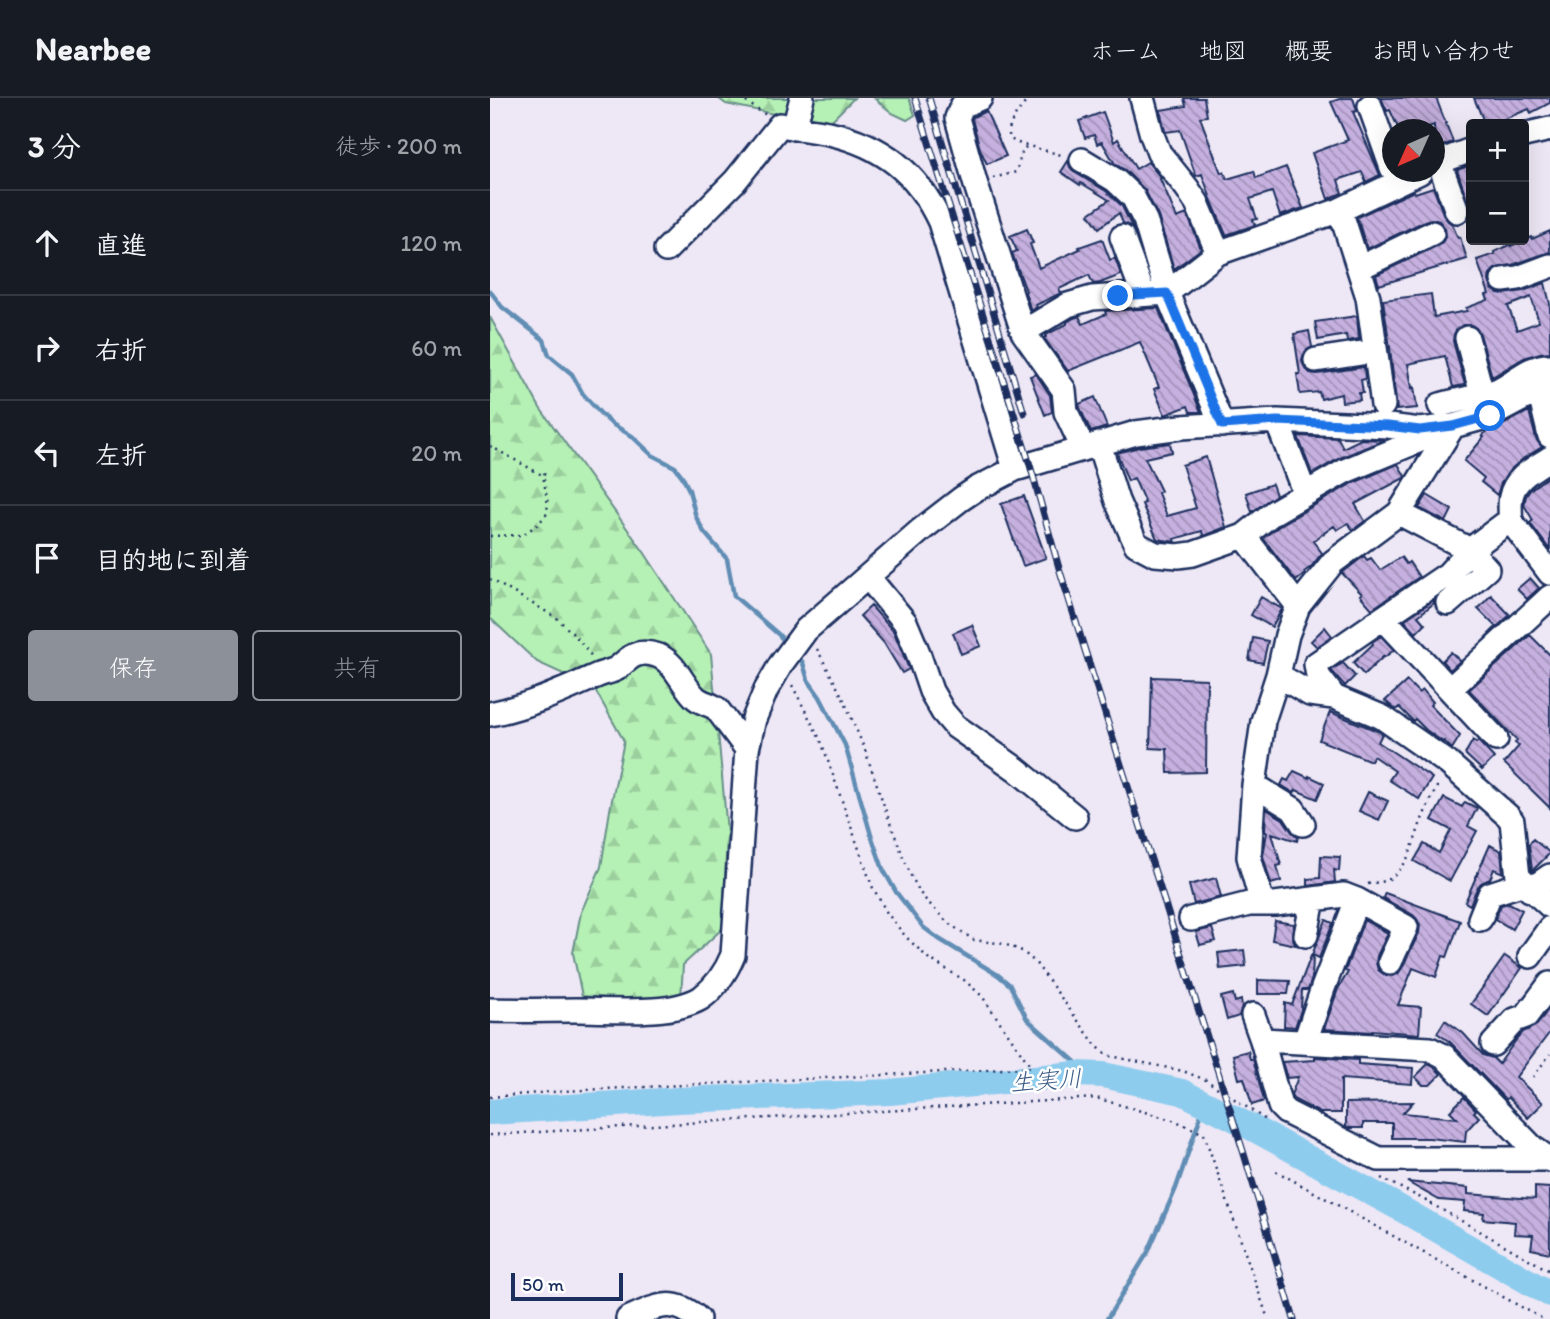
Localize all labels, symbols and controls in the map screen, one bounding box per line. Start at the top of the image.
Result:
text: Nearbee [35,29,151,68]
text: ホーム [1090,36,1161,65]
text: 地図 [1199,36,1247,65]
text: 概要 [1285,36,1333,65]
text: お問い合わせ [1371,36,1515,65]
north arrow [1382,119,1445,182]
map controls [1466,119,1529,245]
button: + [1466,119,1529,182]
text: 3 分 [28,128,81,165]
text: 徒歩 · 200 m [335,132,462,160]
button: − [1466,182,1529,245]
icon: ahead [28,224,66,262]
text: 直進 [95,229,147,261]
text: 120 m [401,229,462,257]
route end [1102,280,1133,311]
icon: right [28,329,66,367]
text: 右折 [95,334,147,366]
text: 60 m [411,334,462,362]
route start [1474,400,1505,431]
icon: left [28,434,66,472]
text: 左折 [95,439,147,471]
text: 20 m [411,439,462,467]
icon: arrive [28,539,66,577]
text: 目的地に到着 [95,544,251,576]
button: 保存 [28,630,238,701]
button: 共有 [252,630,462,701]
water label: 生実川 [1009,1063,1083,1097]
scale bar [511,1270,623,1302]
text: 50 m [522,1273,564,1296]

